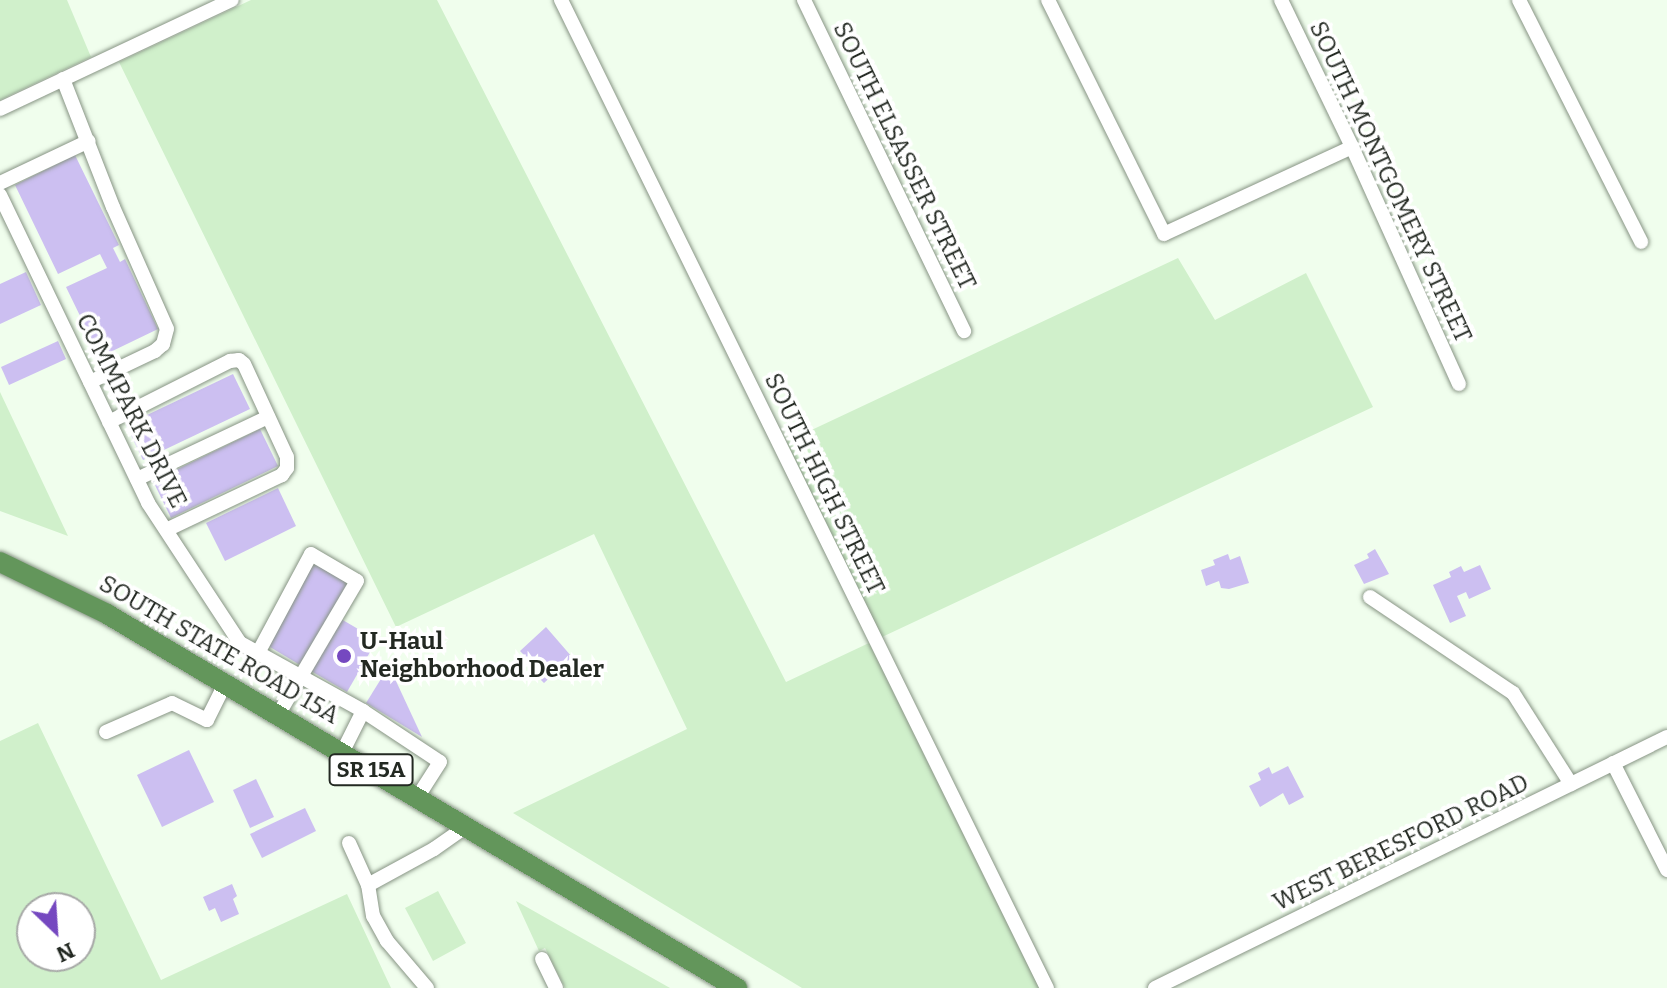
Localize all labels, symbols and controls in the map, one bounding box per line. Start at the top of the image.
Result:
street label: SOUTH ELSASSER STREET [827,17,981,295]
street label: SOUTH MONTGOMERY STREET [1303,17,1477,347]
street label: COMMPARK DRIVE [70,309,192,513]
street label: SOUTH HIGH STREET [758,369,890,599]
street label: SOUTH STATE ROAD 15A [94,570,344,730]
place label: U-Haul Neighborhood Dealer [360,628,604,684]
marker: U-Haul Neighborhood Dealer [335,647,353,665]
road number: SR 15A [327,752,415,788]
street label: WEST BERESFORD ROAD [1269,769,1533,917]
north arrow [16,892,96,972]
text: N [52,937,79,968]

